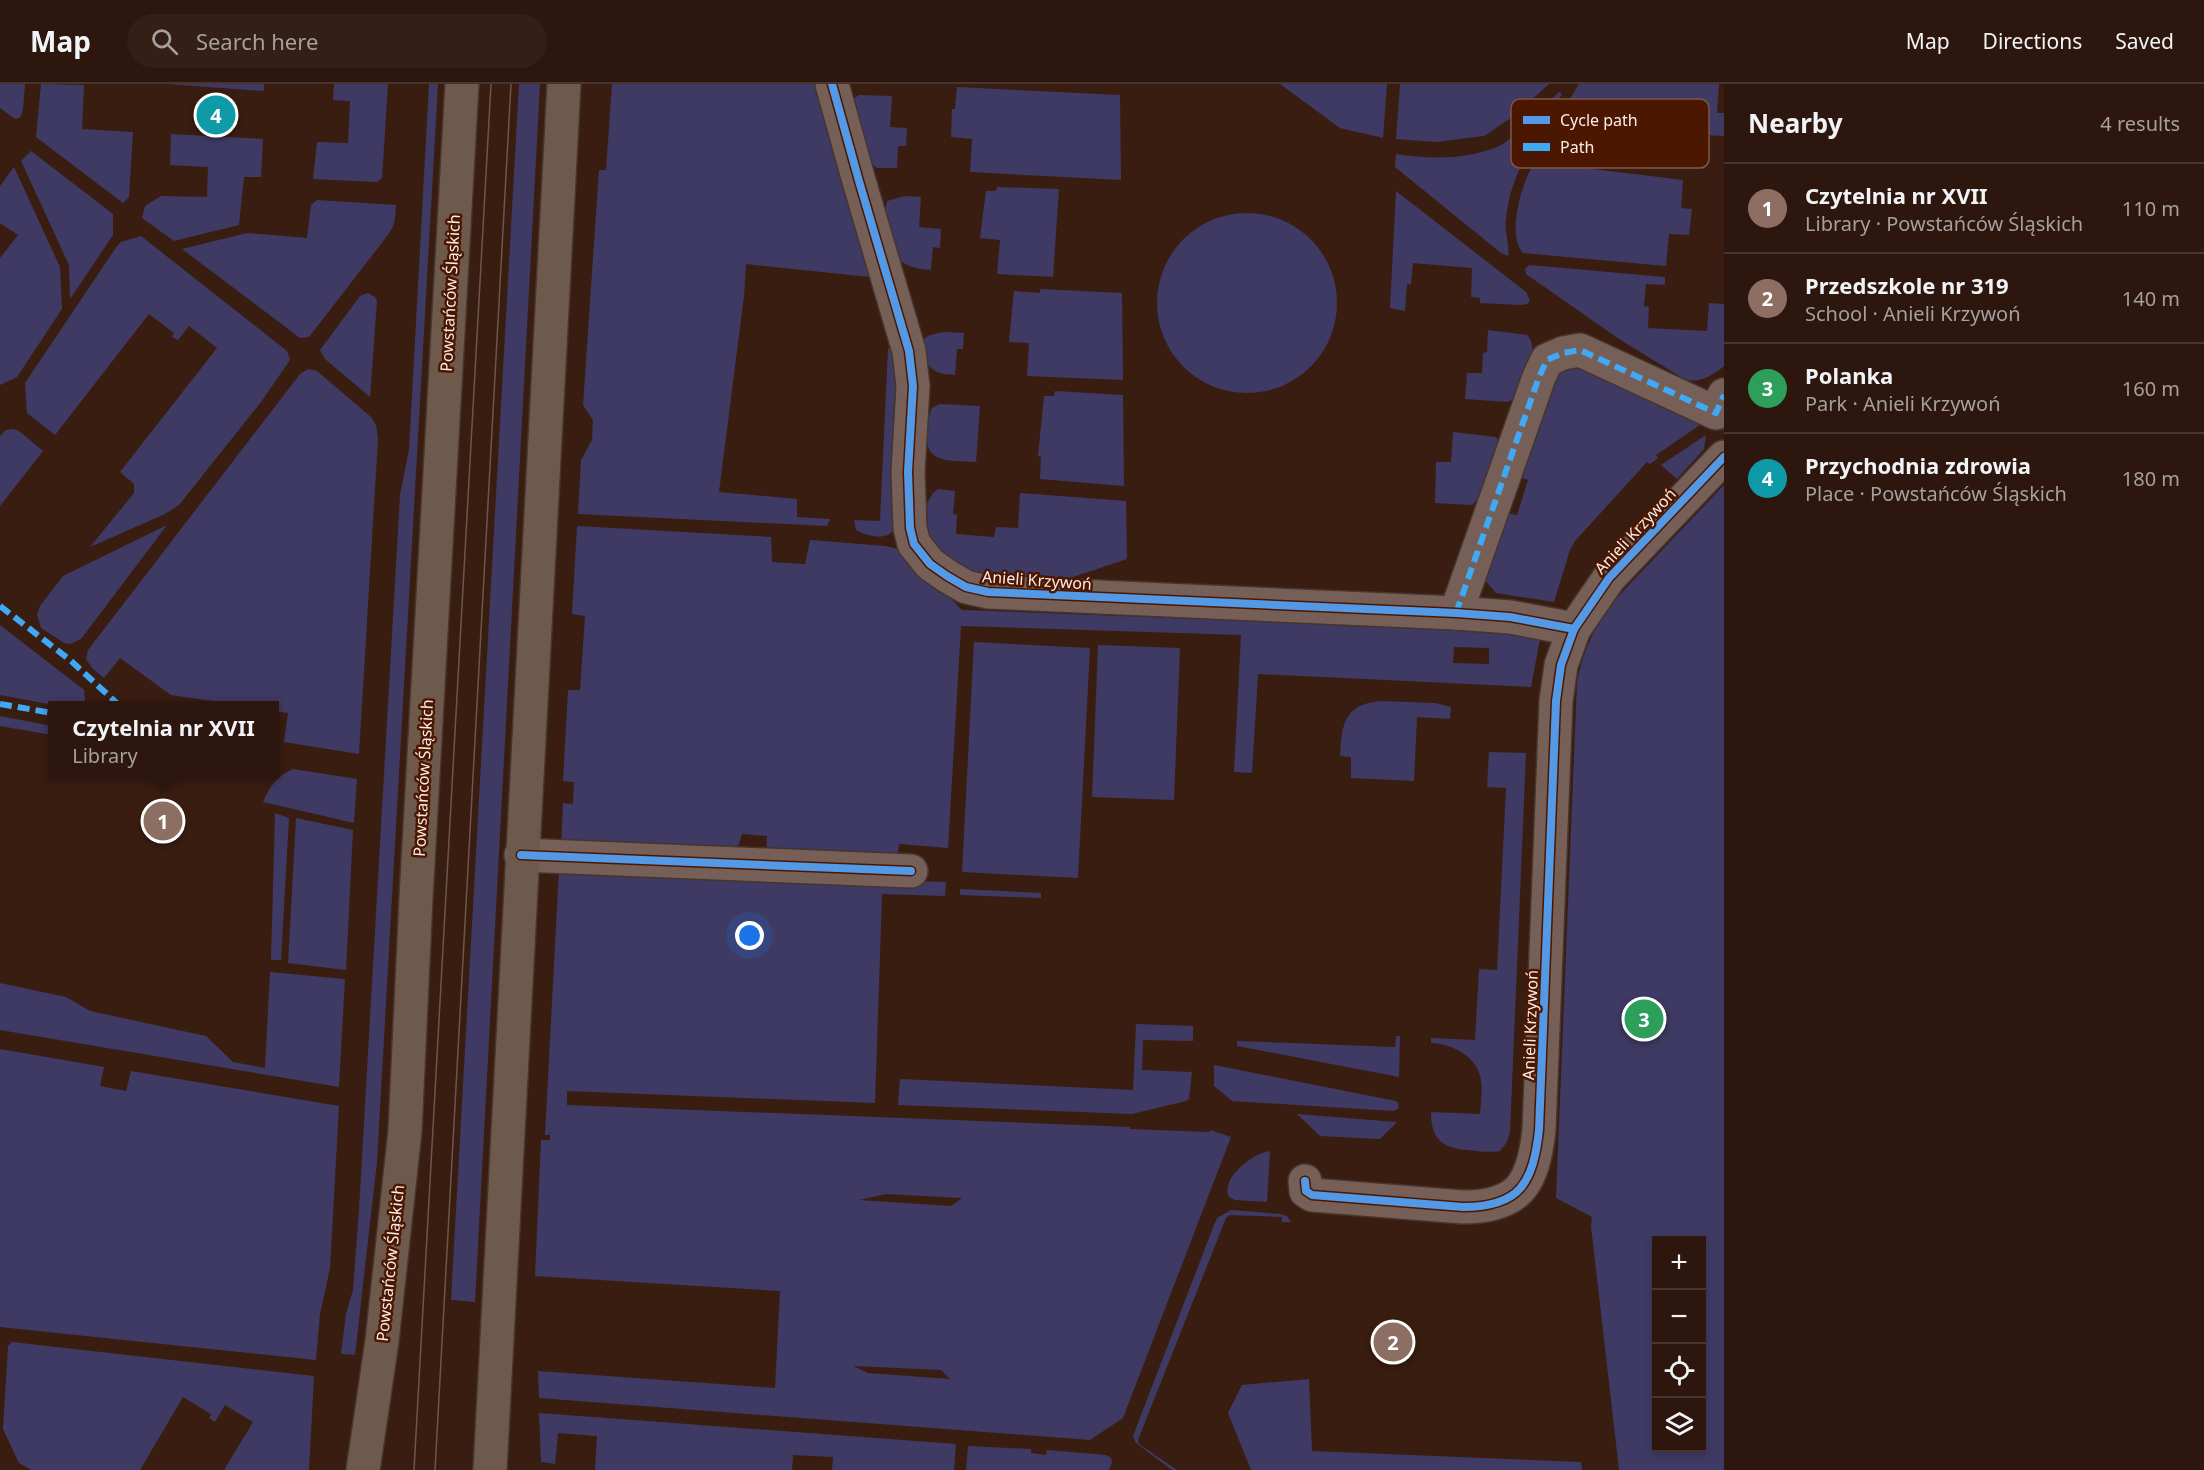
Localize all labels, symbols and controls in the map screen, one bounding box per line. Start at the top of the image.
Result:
search box [127,14,547,68]
text: Map [30,22,91,60]
icon: search [148,25,181,58]
text: Search here [196,26,318,56]
text: Map [1906,27,1950,55]
text: Directions [1983,27,2082,55]
text: Saved [2115,27,2174,55]
pin: 4 [196,93,236,138]
legend [1511,99,1709,168]
text: Nearby [1748,105,1843,141]
text: Cycle path [1560,109,1638,131]
text: 4 results [2100,110,2180,137]
text: Path [1560,136,1594,158]
text: Czytelnia nr XVII [1805,180,1988,210]
text: 1 [1762,195,1773,222]
text: 110 m [2122,195,2180,222]
text: Library · Powstańców Śląskich [1805,210,2083,237]
street label: Powstańców Śląskich [435,214,465,372]
text: Przedszkole nr 319 [1805,270,2009,300]
text: 2 [1762,285,1773,312]
text: 140 m [2122,285,2180,312]
text: School · Anieli Krzywoń [1805,300,2021,327]
text: Polanka [1805,360,1893,390]
text: 3 [1762,375,1773,402]
text: 160 m [2122,375,2180,402]
text: Park · Anieli Krzywoń [1805,390,2001,417]
text: Przychodnia zdrowia [1805,450,2031,480]
text: 4 [1762,465,1773,492]
text: 180 m [2122,465,2180,492]
text: Place · Powstańców Śląskich [1805,480,2067,507]
street label: Anieli Krzywoń [1589,483,1681,579]
street label: Anieli Krzywoń [981,565,1093,595]
street label: Powstańców Śląskich [408,699,438,857]
popup [48,701,279,779]
text: Czytelnia nr XVII [72,712,255,742]
text: Library [72,742,138,769]
pin: 1 [144,798,182,844]
your location [735,921,764,950]
street label: Anieli Krzywoń [1517,970,1543,1080]
pin: 3 [1624,996,1664,1042]
street label: Powstańców Śląskich [371,1184,409,1342]
map controls [1652,1236,1706,1452]
button: + [1652,1236,1706,1290]
button: − [1652,1290,1706,1344]
pin: 2 [1374,1320,1412,1364]
button: locate [1652,1344,1706,1398]
button: layers [1652,1398,1706,1452]

